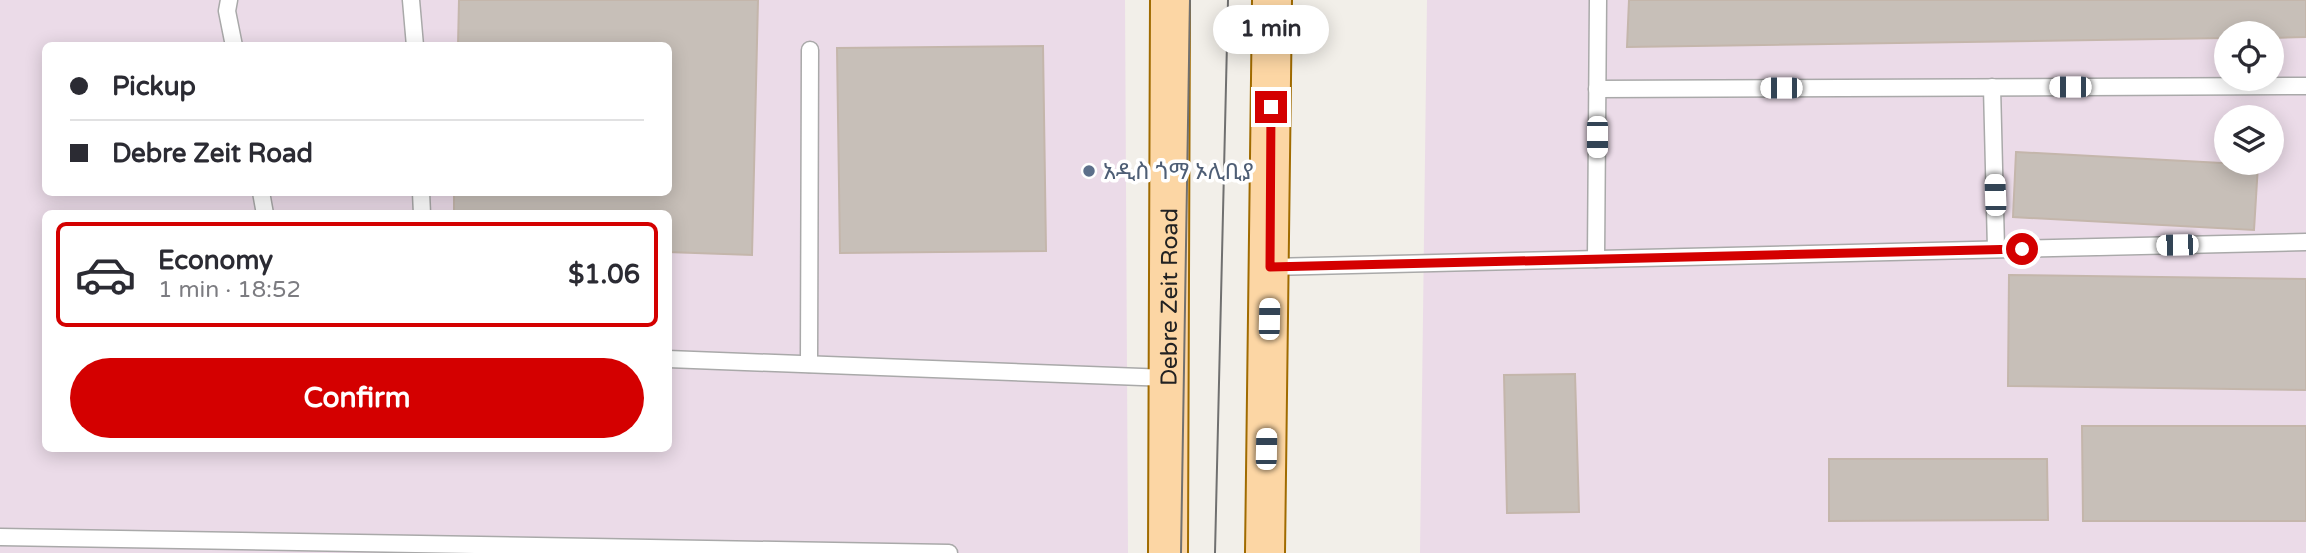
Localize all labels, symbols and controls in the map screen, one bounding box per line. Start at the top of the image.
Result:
callout: 1 min [1213,6,1329,55]
text: 1 min [1240,15,1302,43]
map controls [2214,21,2284,175]
button: locate [2214,21,2284,91]
text: Pickup [112,71,196,102]
car [2050,77,2092,98]
car [1761,78,1803,99]
route end [1255,91,1287,123]
button: layers [2214,105,2284,175]
car [1587,116,1608,158]
text: Debre Zeit Road [112,138,313,169]
place label: አዲስ ጎማ ኦሊቢያ [1103,158,1254,186]
marker: አዲስ ጎማ ኦሊቢያ [1081,163,1097,179]
car [1984,174,2007,216]
street label: Debre Zeit Road [1156,208,1184,386]
route start [2006,233,2038,265]
car [2156,234,2199,256]
icon: car [74,243,137,306]
text: Economy [158,245,273,276]
text: $1.06 [568,259,640,290]
text: 1 min · 18:52 [158,276,301,304]
car [1259,298,1280,340]
button: Confirm [70,358,644,438]
car [1256,428,1277,470]

